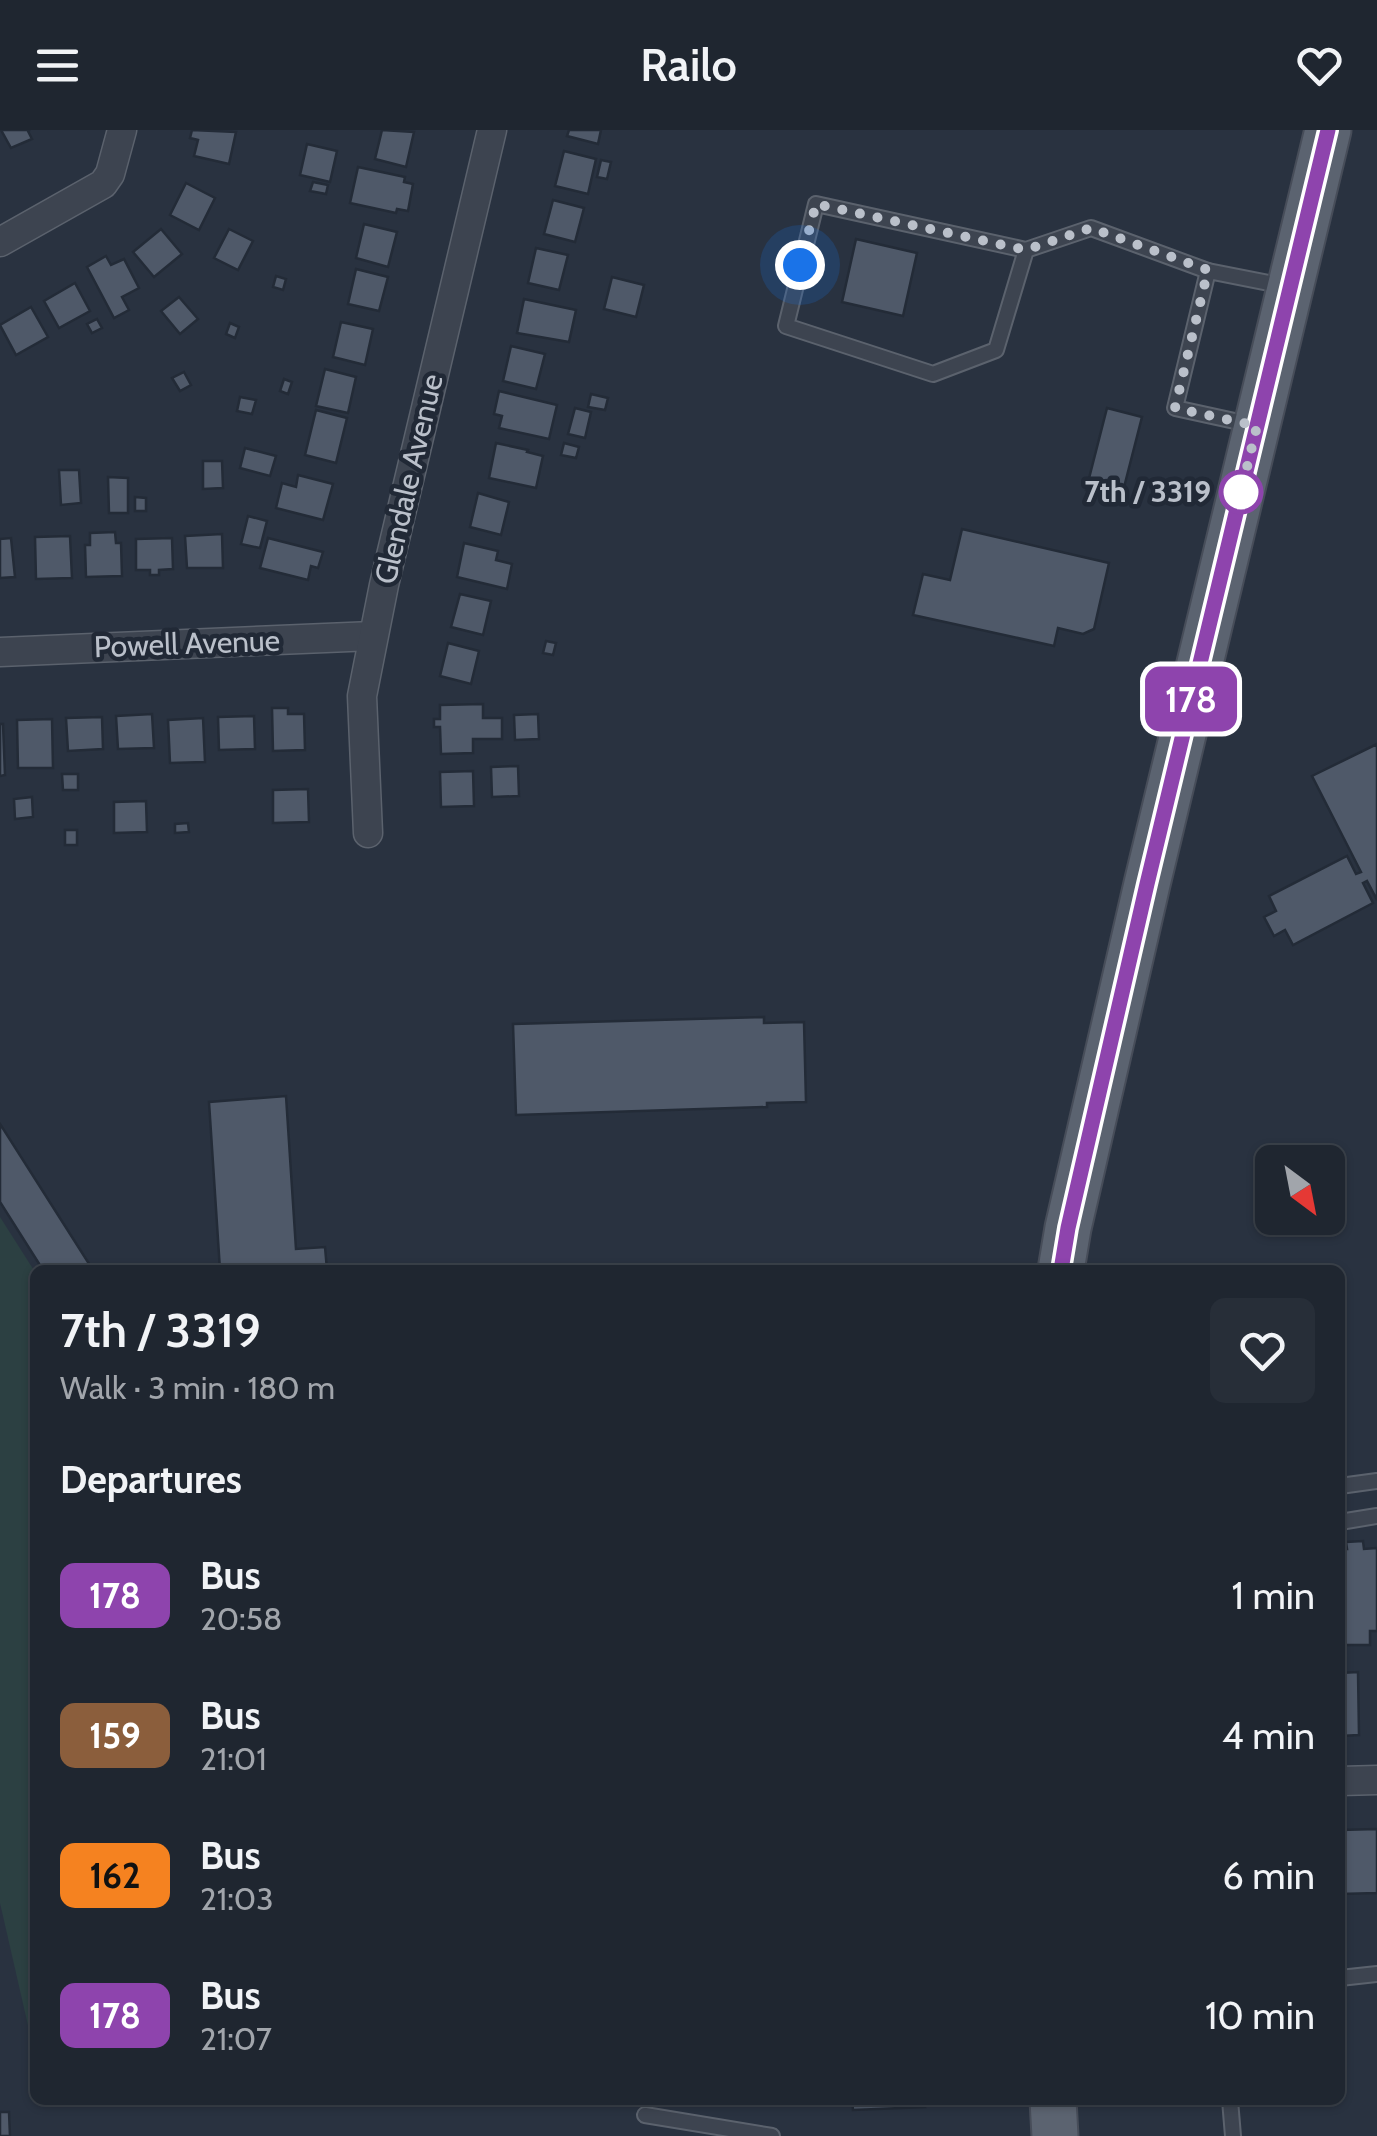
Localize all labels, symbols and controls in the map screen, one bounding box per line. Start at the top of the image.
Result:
icon: menu [30,38,85,93]
text: Railo [640,38,737,92]
icon: heart [1292,38,1347,93]
your location [775,240,825,290]
street label: Glendale Avenue [366,370,451,587]
marker: 7th / 3319 [1220,471,1262,513]
place label: 7th / 3319 [1084,473,1211,510]
street label: Powell Avenue [93,622,281,665]
line badge: 178 [1134,666,1248,732]
text: 178 [1165,678,1217,721]
north arrow [1255,1145,1345,1235]
map controls [1255,1145,1345,1235]
button: heart [1210,1298,1315,1403]
text: 7th / 3319 [60,1301,261,1359]
text: Walk · 3 min · 180 m [60,1368,335,1407]
text: Departures [60,1456,242,1503]
text: Bus [200,1552,261,1599]
text: 1 min [1231,1572,1315,1619]
text: 178 [89,1574,141,1617]
text: 20:58 [200,1599,282,1638]
text: Bus [200,1692,261,1739]
text: 4 min [1222,1712,1315,1759]
text: 159 [89,1714,141,1757]
text: 21:01 [200,1739,267,1778]
text: Bus [200,1832,261,1879]
text: 6 min [1222,1852,1315,1899]
text: 162 [89,1854,141,1897]
text: 21:03 [200,1879,274,1918]
text: Bus [200,1972,261,2019]
text: 10 min [1205,1992,1315,2039]
text: 178 [89,1994,141,2037]
text: 21:07 [200,2019,272,2058]

